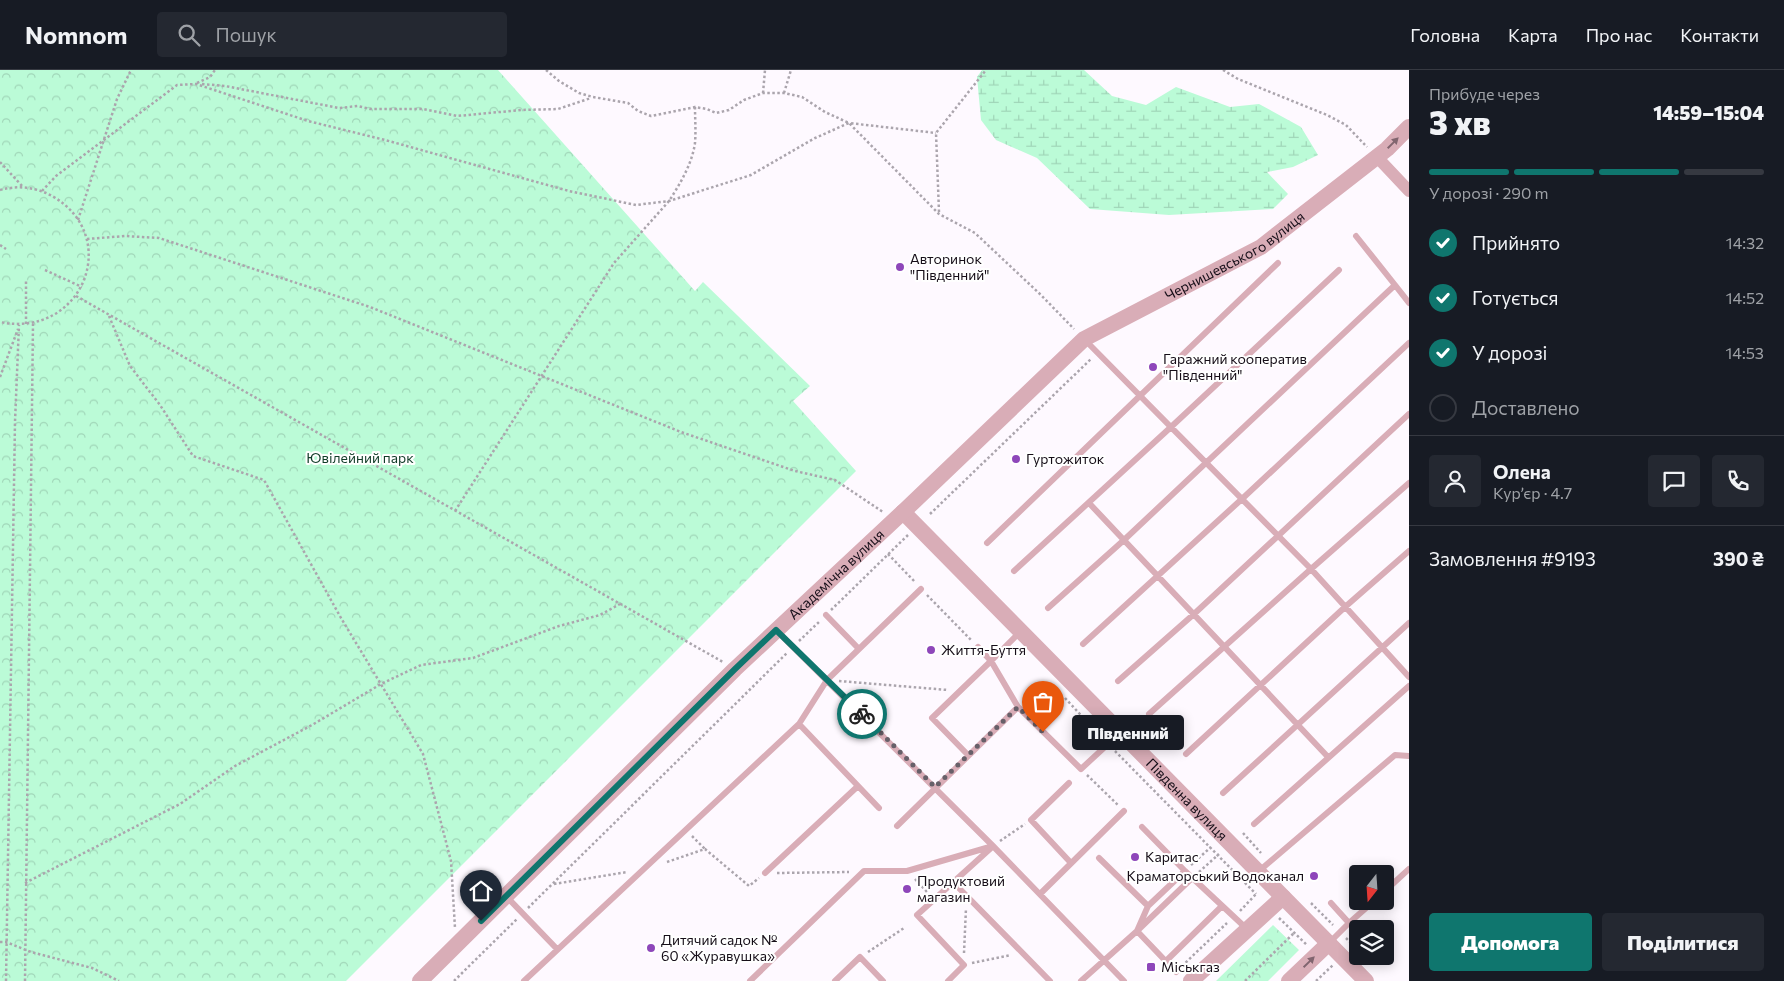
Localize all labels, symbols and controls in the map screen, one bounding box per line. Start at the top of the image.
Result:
search box [157,12,507,57]
text: Nomnom [25,20,127,49]
icon: search [175,21,203,49]
text: Пошук [215,23,277,46]
text: Головна [1410,24,1480,46]
text: Карта [1508,24,1558,46]
text: Про нас [1586,24,1652,46]
text: Контакти [1680,24,1759,46]
text: Прибуде через [1429,84,1540,103]
text: 14:59–15:04 [1653,101,1764,124]
text: 3 хв [1429,102,1491,142]
one-way arrow [1387,137,1399,149]
text: У дорозі · 290 m [1429,183,1548,202]
street label: Чернишевського вулиця [1162,207,1308,304]
icon: check [1429,229,1457,257]
text: Прийнято [1472,231,1560,254]
text: 14:32 [1726,233,1764,252]
place label: Авторинок "Південний" [910,250,989,283]
marker: Авторинок "Південний" [894,261,906,273]
icon: check [1429,284,1457,312]
text: Готується [1472,286,1559,309]
text: 14:52 [1726,288,1764,307]
icon: check [1429,339,1457,367]
text: У дорозі [1472,341,1547,364]
text: 14:53 [1725,343,1764,362]
place label: Гаражний кооператив "Південний" [1163,350,1307,383]
marker: Гаражний кооператив "Південний" [1147,361,1159,373]
text: Доставлено [1472,396,1580,419]
park label: Ювілейний парк [306,449,414,466]
place label: Гуртожиток [1026,450,1105,467]
marker: Гуртожиток [1010,453,1022,465]
button: person [1429,455,1481,507]
button: chat [1648,455,1700,507]
button: phone [1712,455,1764,507]
text: Олена [1493,460,1551,483]
text: Кур’єр · 4.7 [1493,483,1572,502]
street label: Академічна вулиця [785,525,887,623]
text: Замовлення #9193 [1429,547,1596,570]
text: 390 ₴ [1713,547,1764,570]
place label: Життя-Буття [941,641,1026,658]
marker: Життя-Буття [925,644,937,656]
pin [1022,681,1064,732]
icon: bag [1029,688,1057,716]
courier [837,689,887,739]
icon: bike [848,700,876,728]
callout: Південний [1073,714,1186,750]
text: Південний [1087,723,1169,742]
street label: Південна вулиця [1143,754,1231,844]
place label: Каритас [1145,848,1199,865]
marker: Каритас [1129,851,1141,863]
north arrow [1349,865,1394,910]
map controls [1349,865,1394,965]
place label: Краматорський Водоканал [1127,867,1304,884]
pin [460,870,502,921]
marker: Краматорський Водоканал [1308,870,1320,882]
place label: Продуктовий магазин [917,872,1005,905]
icon: home [467,877,495,905]
marker: Продуктовий магазин [901,883,913,895]
button: Допомога [1429,913,1592,971]
button: Поділитися [1602,913,1764,971]
button: layers [1349,920,1394,965]
place label: Дитячий садок № 60 «Журавушка» [661,931,777,964]
marker: Дитячий садок № 60 «Журавушка» [645,942,657,954]
one-way arrow [1303,956,1315,968]
place label: Міськгаз [1161,958,1220,975]
marker: Міськгаз [1145,961,1157,973]

